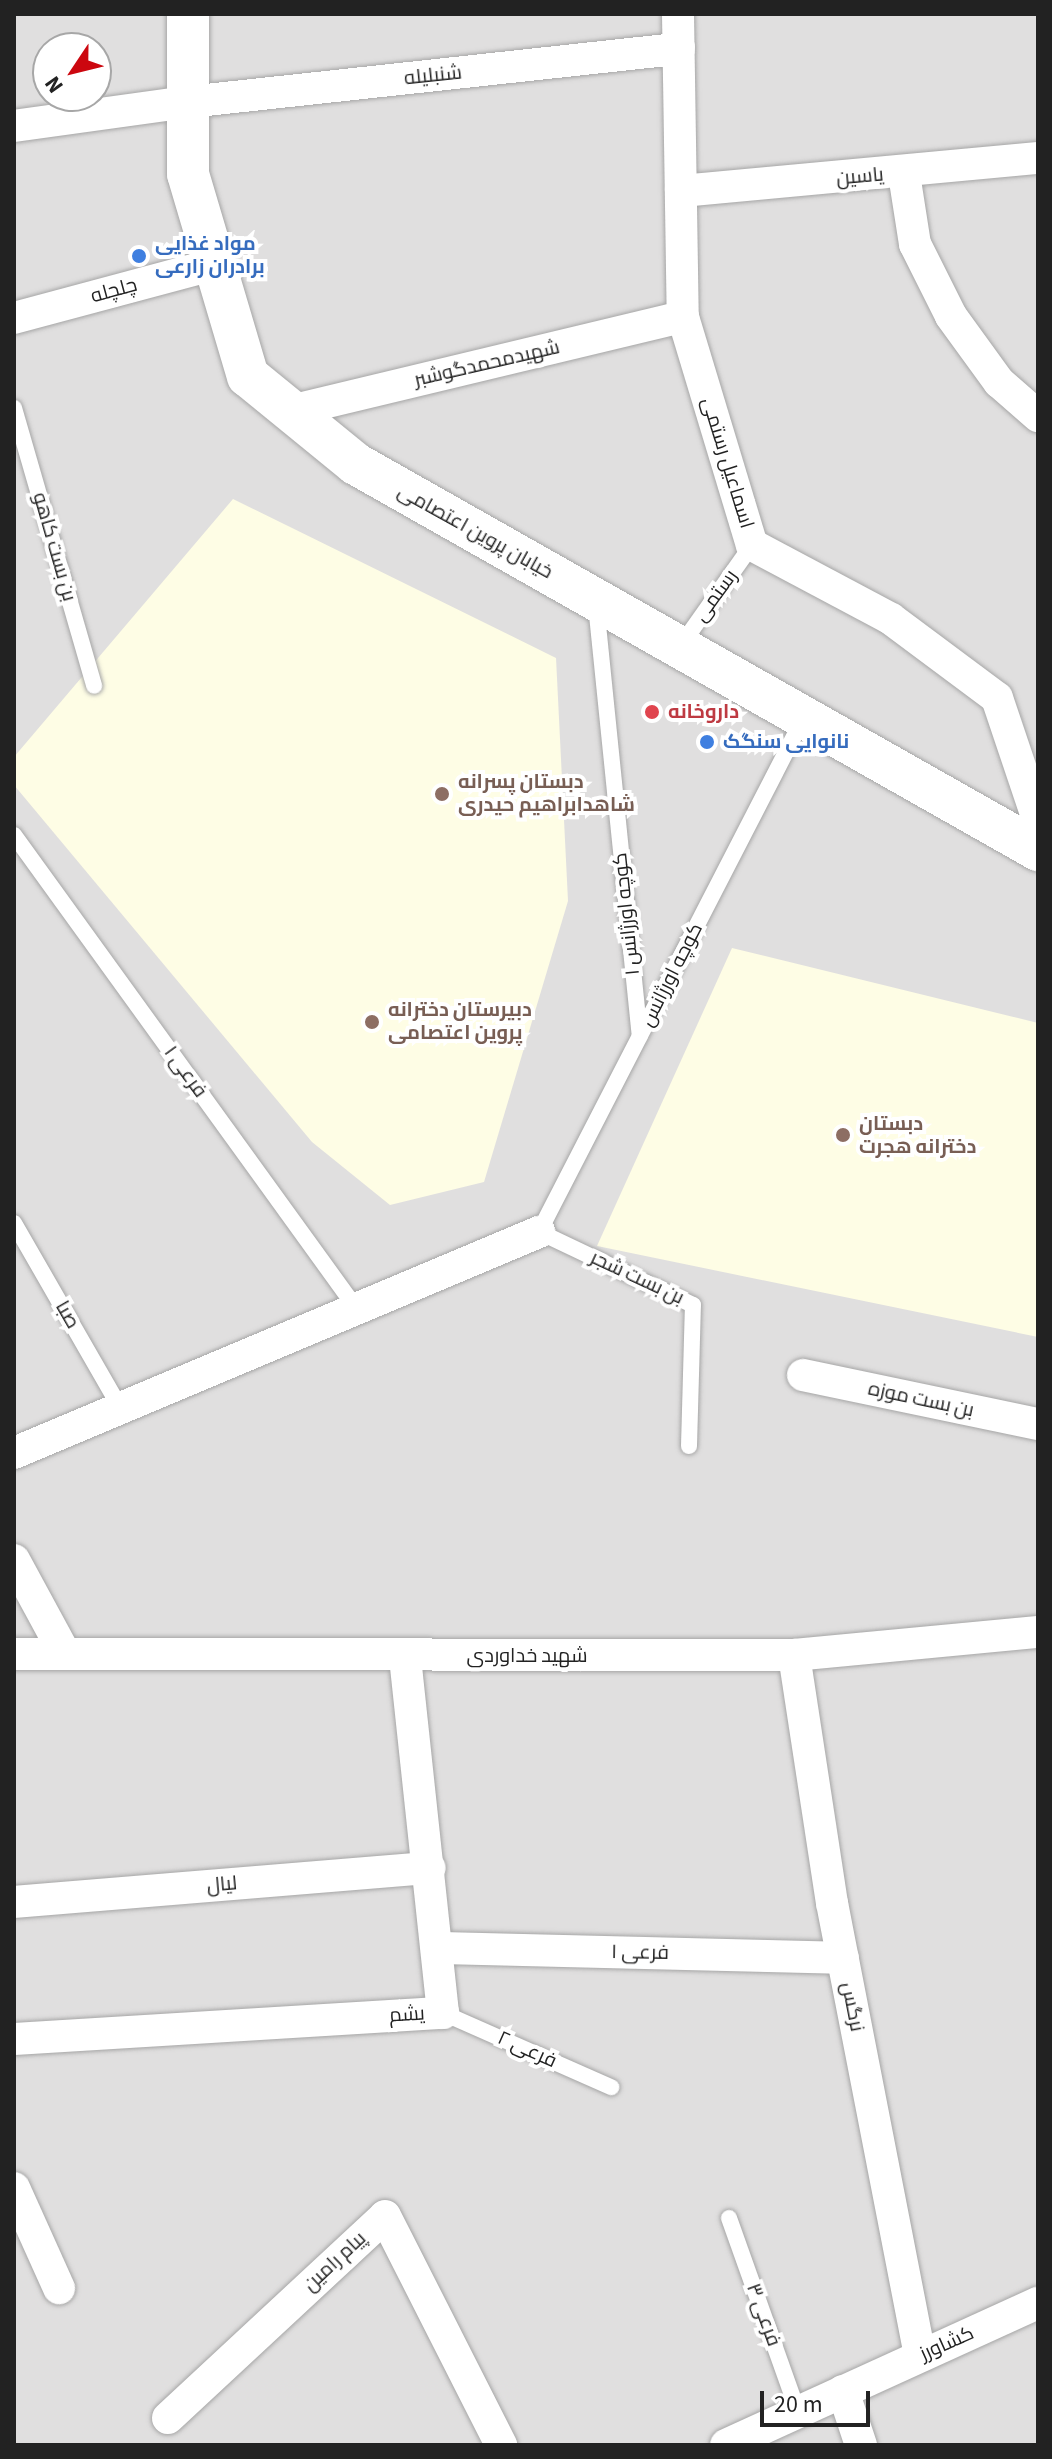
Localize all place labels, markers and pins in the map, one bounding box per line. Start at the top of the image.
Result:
place label: مواد غذایی برادران زارعی [155,232,265,279]
marker: مواد غذایی برادران زارعی [130,247,148,265]
place label: داروخانه [668,700,739,724]
marker: داروخانه [643,703,661,721]
place label: نانوایی سنگک [723,730,849,754]
marker: نانوایی سنگک [698,733,716,751]
place label: دبستان پسرانه شاهدابراهیم حیدری [458,770,635,817]
marker: دبستان پسرانه شاهدابراهیم حیدری [433,785,451,803]
place label: دبیرستان دخترانه پروین اعتصامی [388,998,532,1045]
marker: دبیرستان دخترانه پروین اعتصامی [363,1013,381,1031]
place label: دبستان دخترانه هجرت [859,1112,976,1159]
marker: دبستان دخترانه هجرت [834,1126,852,1144]

